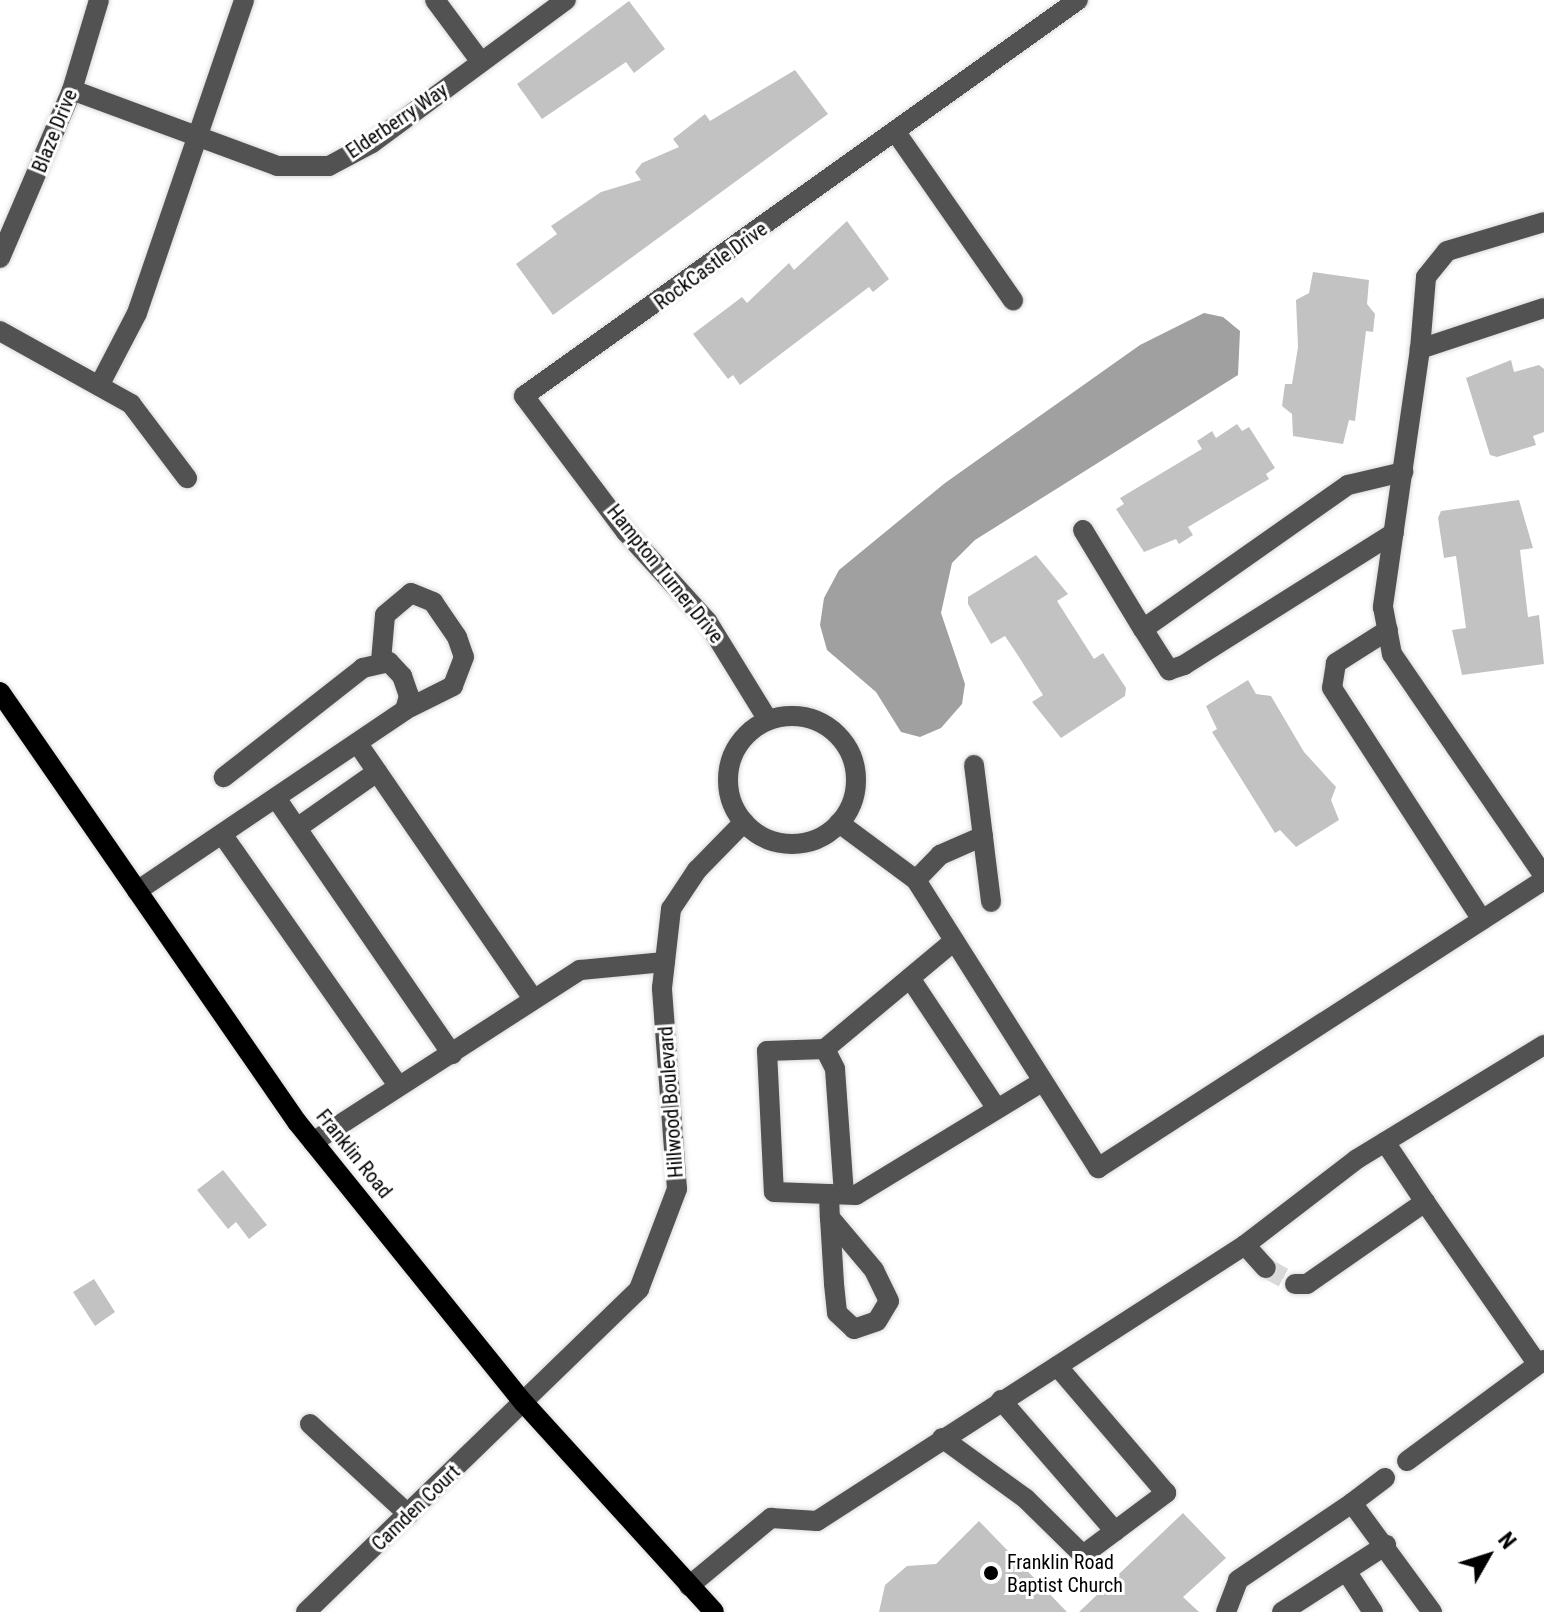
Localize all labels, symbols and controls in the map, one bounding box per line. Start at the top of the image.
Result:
street label: Elderberry Way [342,78,452,164]
street label: Blaze Drive [27,86,83,176]
street label: RockCastle Drive [650,217,772,315]
street label: Hampton Turner Drive [602,500,728,648]
street label: Hillwood Boulevard [654,1025,688,1179]
street label: Franklin Road [311,1105,397,1203]
street label: Camden Court [367,1460,465,1556]
north arrow [1448,1516,1528,1596]
text: N [1493,1527,1521,1554]
place label: Franklin Road Baptist Church [1007,1550,1123,1597]
marker: Franklin Road Baptist Church [982,1564,1000,1582]

